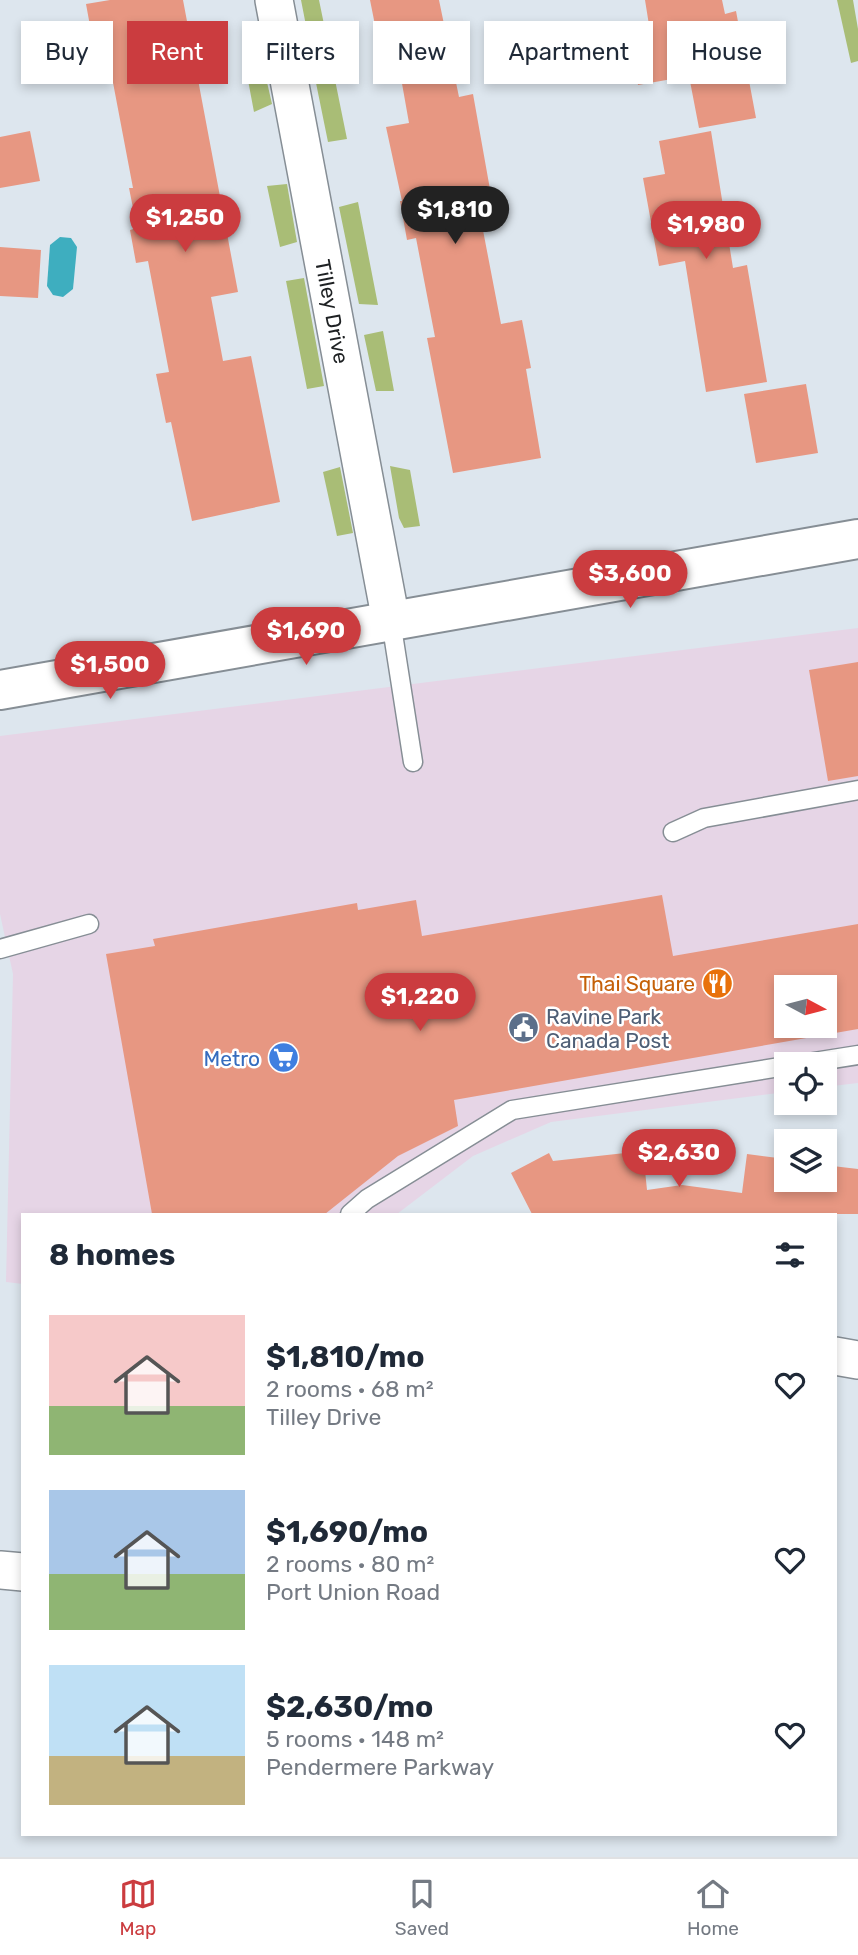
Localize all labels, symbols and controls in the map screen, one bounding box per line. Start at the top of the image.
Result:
chip: Buy [21,21,113,84]
chip: Rent [127,21,228,84]
chip: Filters [242,21,359,84]
chip: New [373,21,470,84]
chip: Apartment [484,21,653,84]
chip: House [667,21,786,84]
pin: $1,810 [398,187,512,246]
pin: $1,250 [128,194,242,254]
text: $1,810 [417,195,493,223]
pin: $1,980 [649,202,763,261]
text: $1,250 [146,203,224,231]
text: $1,980 [667,210,745,238]
street label: Tilley Drive [311,257,355,366]
pin: $3,600 [573,550,687,610]
text: $3,600 [588,559,672,587]
pin: $1,690 [249,608,363,667]
text: $1,690 [267,616,345,644]
pin: $1,500 [53,642,167,701]
text: $1,500 [70,650,150,678]
restaurant icon: Thai Square [701,966,735,1000]
place label: Thai Square [579,971,695,996]
pin: $1,220 [363,974,477,1033]
north arrow [774,975,836,1038]
map controls [774,975,837,1192]
text: $1,220 [381,982,459,1010]
place label: Ravine Park Canada Post [546,1004,669,1053]
public building icon: Ravine Park Canada Post [506,1011,540,1045]
supermarket icon: Metro [266,1041,300,1075]
place label: Metro [204,1046,260,1071]
button: locate [774,1052,837,1115]
button: layers [774,1129,837,1192]
pin: $2,630 [622,1130,736,1189]
text: $2,630 [638,1138,720,1166]
icon: filters [771,1236,809,1274]
text: 8 homes [49,1237,175,1273]
text: $1,810/mo [266,1339,425,1375]
icon: home [105,1343,189,1427]
icon: heart [771,1366,809,1404]
text: 2 rooms · 68 m² [266,1375,434,1403]
text: Tilley Drive [266,1403,382,1431]
text: $1,690/mo [266,1514,428,1550]
icon: home [105,1518,189,1602]
icon: heart [771,1541,809,1579]
text: 2 rooms · 80 m² [266,1550,434,1578]
text: Port Union Road [266,1578,440,1606]
text: $2,630/mo [266,1689,433,1725]
icon: home [105,1693,189,1777]
icon: heart [771,1716,809,1754]
text: 5 rooms · 148 m² [266,1725,444,1753]
text: Pendermere Parkway [266,1753,494,1781]
tab: Map [119,1875,157,1940]
tab: Saved [395,1875,449,1940]
tab: Home [687,1875,739,1940]

